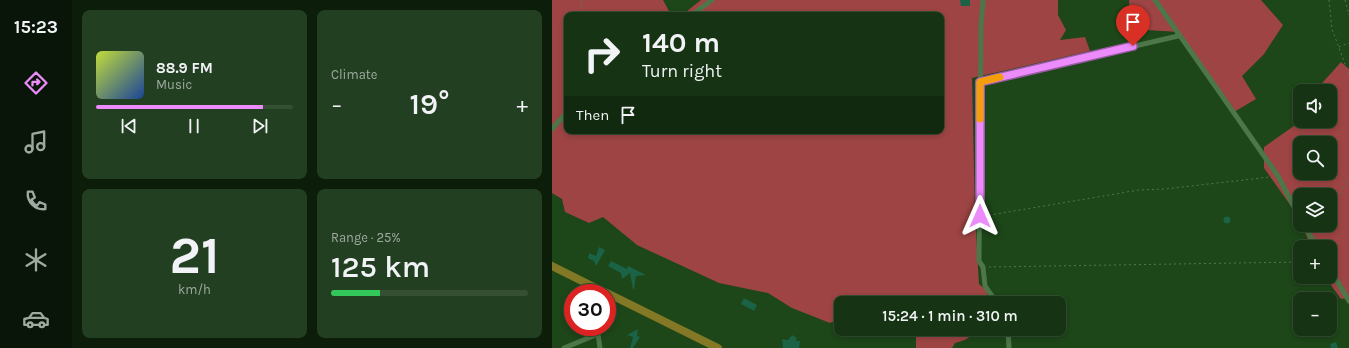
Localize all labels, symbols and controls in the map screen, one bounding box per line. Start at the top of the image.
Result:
pin [1116,5,1150,46]
icon: arrive [1122,11,1144,33]
text: 15:23 [14,16,58,38]
text: 140 m [642,26,720,59]
icon: right [576,28,628,80]
text: 88.9 FM [156,59,213,77]
text: Turn right [642,60,722,82]
text: Climate [331,67,377,82]
icon: directions [22,69,50,97]
text: Music [156,77,192,92]
map controls [1293,84,1337,336]
button: sound [1293,84,1337,128]
text: 19° [410,86,449,122]
text: − [331,92,343,118]
text: + [516,92,528,118]
icon: arrive [617,104,639,126]
text: Then [576,106,609,124]
icon: previous [118,115,140,137]
icon: pause [183,115,205,137]
icon: next [249,115,271,137]
icon: music [22,128,50,156]
button: search [1293,136,1337,180]
icon: phone [22,187,50,215]
button: layers [1293,188,1337,232]
position arrow [959,195,1001,237]
text: 21 [170,225,220,286]
text: Range · 25% [331,230,401,245]
button: + [1293,240,1337,284]
icon: climate [22,246,50,274]
text: 125 km [331,249,430,285]
text: km/h [178,282,211,297]
speed limit sign: 30 [564,284,616,336]
button: − [1293,292,1337,336]
icon: car [22,305,50,333]
text: 15:24 · 1 min · 310 m [882,307,1018,325]

